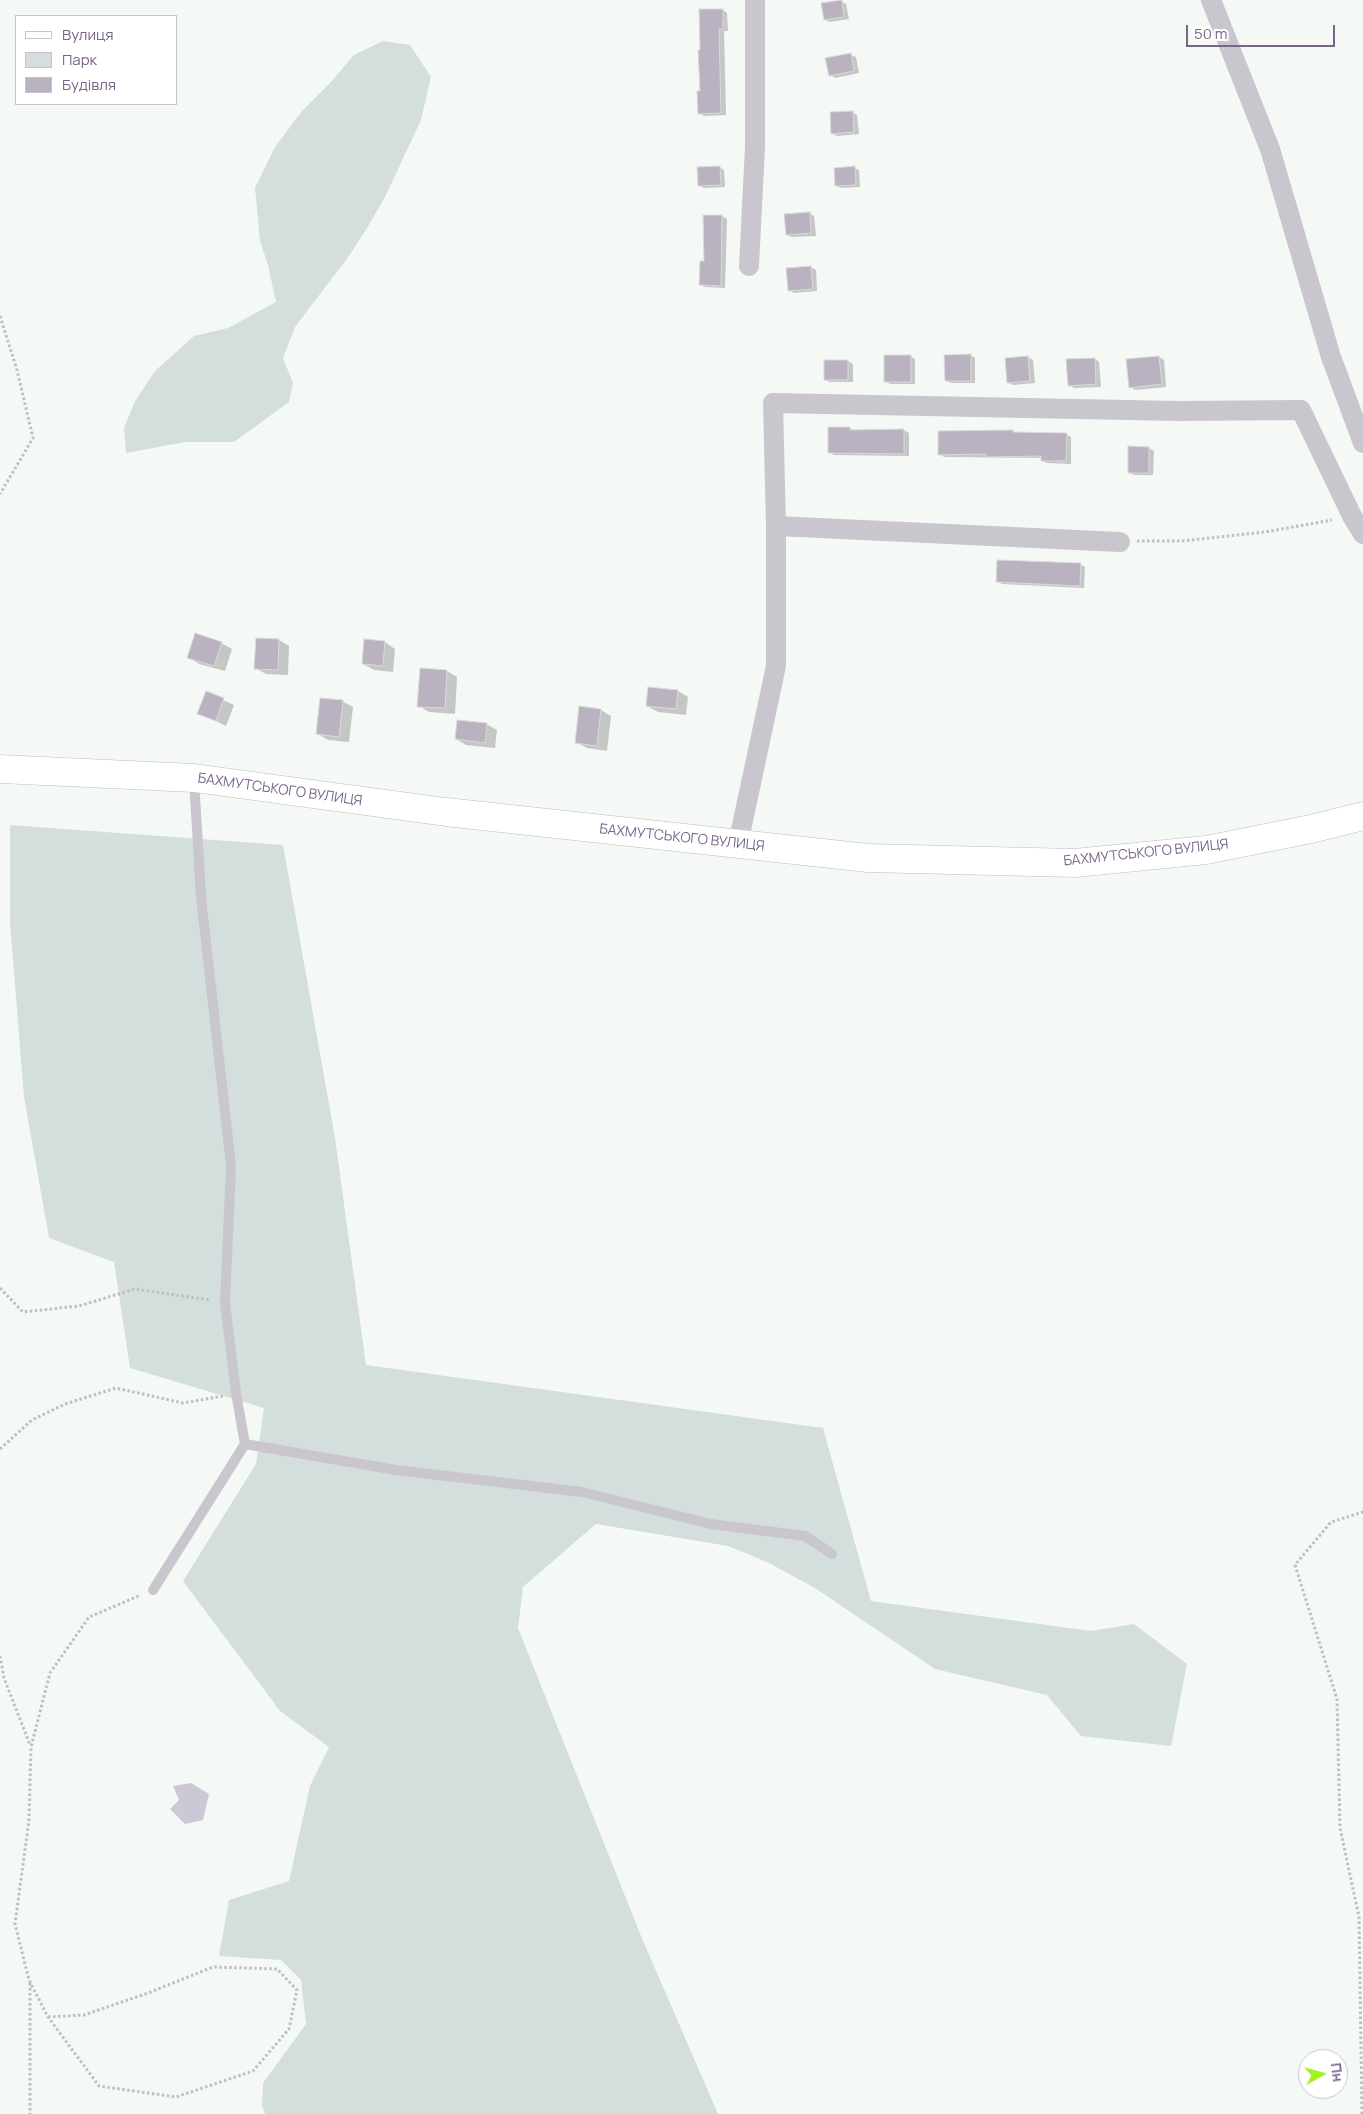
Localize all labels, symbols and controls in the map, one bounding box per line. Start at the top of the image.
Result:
legend [15,15,178,105]
scale bar [1188,15,1337,47]
text: 50 m [1194,23,1228,44]
text: Вулиця [62,24,114,45]
text: Парк [62,49,97,70]
text: Будівля [62,74,116,95]
street label: БАХМУТСЬКОГО ВУЛИЦЯ [197,770,363,810]
street label: БАХМУТСЬКОГО ВУЛИЦЯ [599,821,765,855]
street label: БАХМУТСЬКОГО ВУЛИЦЯ [1063,836,1229,870]
north arrow [1298,2049,1348,2099]
text: Пн [1327,2062,1348,2083]

